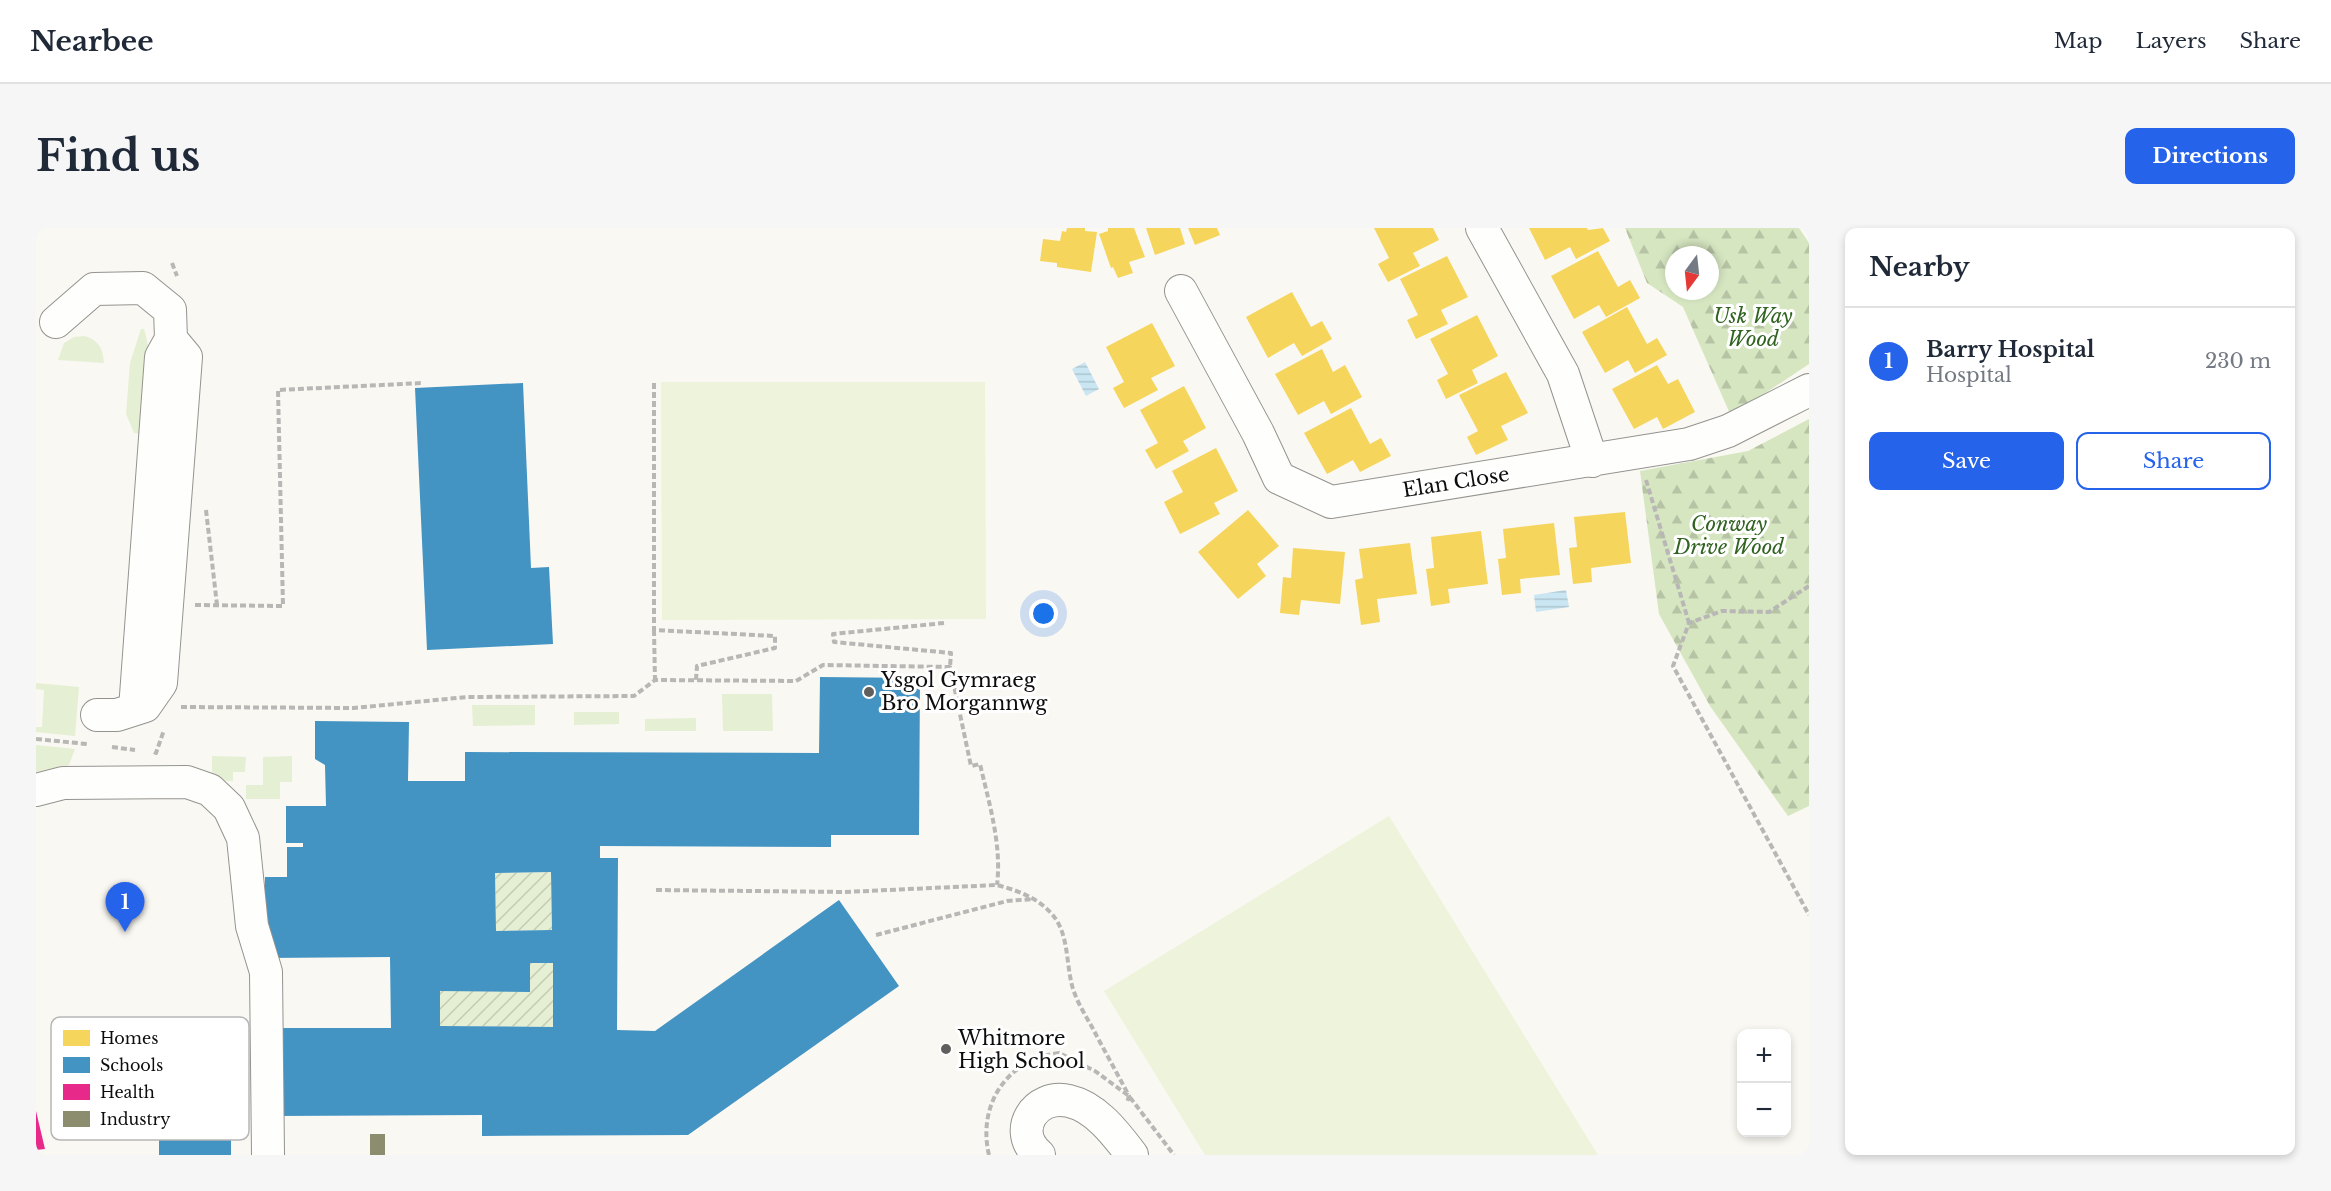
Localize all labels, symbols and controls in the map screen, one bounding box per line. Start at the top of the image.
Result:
text: Nearbee [30,24,154,59]
text: Map [2054,28,2103,54]
text: Layers [2136,28,2207,54]
text: Share [2240,28,2301,54]
button: Directions [2125,128,2295,184]
text: Find us [36,130,200,182]
north arrow [1665,246,1719,300]
text: Nearby [1869,251,1970,283]
park label: Usk Way Wood [1714,304,1793,351]
text: Barry Hospital [1926,336,2095,363]
text: 1 [1884,349,1893,373]
text: 230 m [2205,349,2271,373]
text: Hospital [1926,363,2012,387]
button: Save [1869,432,2064,490]
button: Share [2076,432,2271,490]
street label: Elan Close [1401,462,1511,502]
park label: Conway Drive Wood [1673,512,1784,559]
your location [1029,599,1058,628]
place label: Ysgol Gymraeg Bro Morgannwg [880,668,1048,715]
marker: Ysgol Gymraeg Bro Morgannwg [862,685,876,699]
pin: 1 [106,882,145,932]
legend [51,1017,249,1140]
place label: Whitmore High School [957,1026,1085,1073]
text: Homes [100,1028,158,1048]
map controls [1737,1029,1791,1137]
button: + [1737,1029,1791,1083]
marker: Whitmore High School [939,1042,953,1056]
text: Schools [100,1055,163,1075]
text: Health [100,1082,155,1102]
button: − [1737,1083,1791,1137]
text: Industry [100,1109,171,1129]

